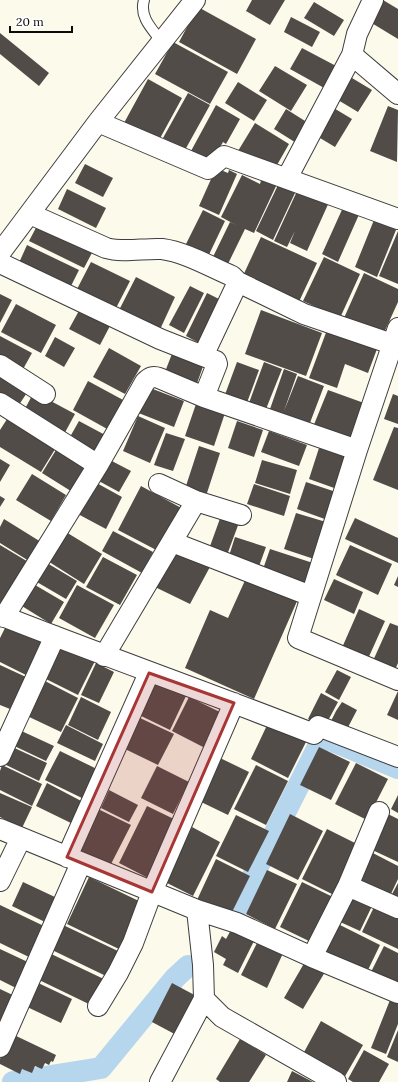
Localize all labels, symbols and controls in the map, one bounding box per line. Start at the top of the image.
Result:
scale bar [10,8,72,34]
text: 20 m [16,14,44,29]

